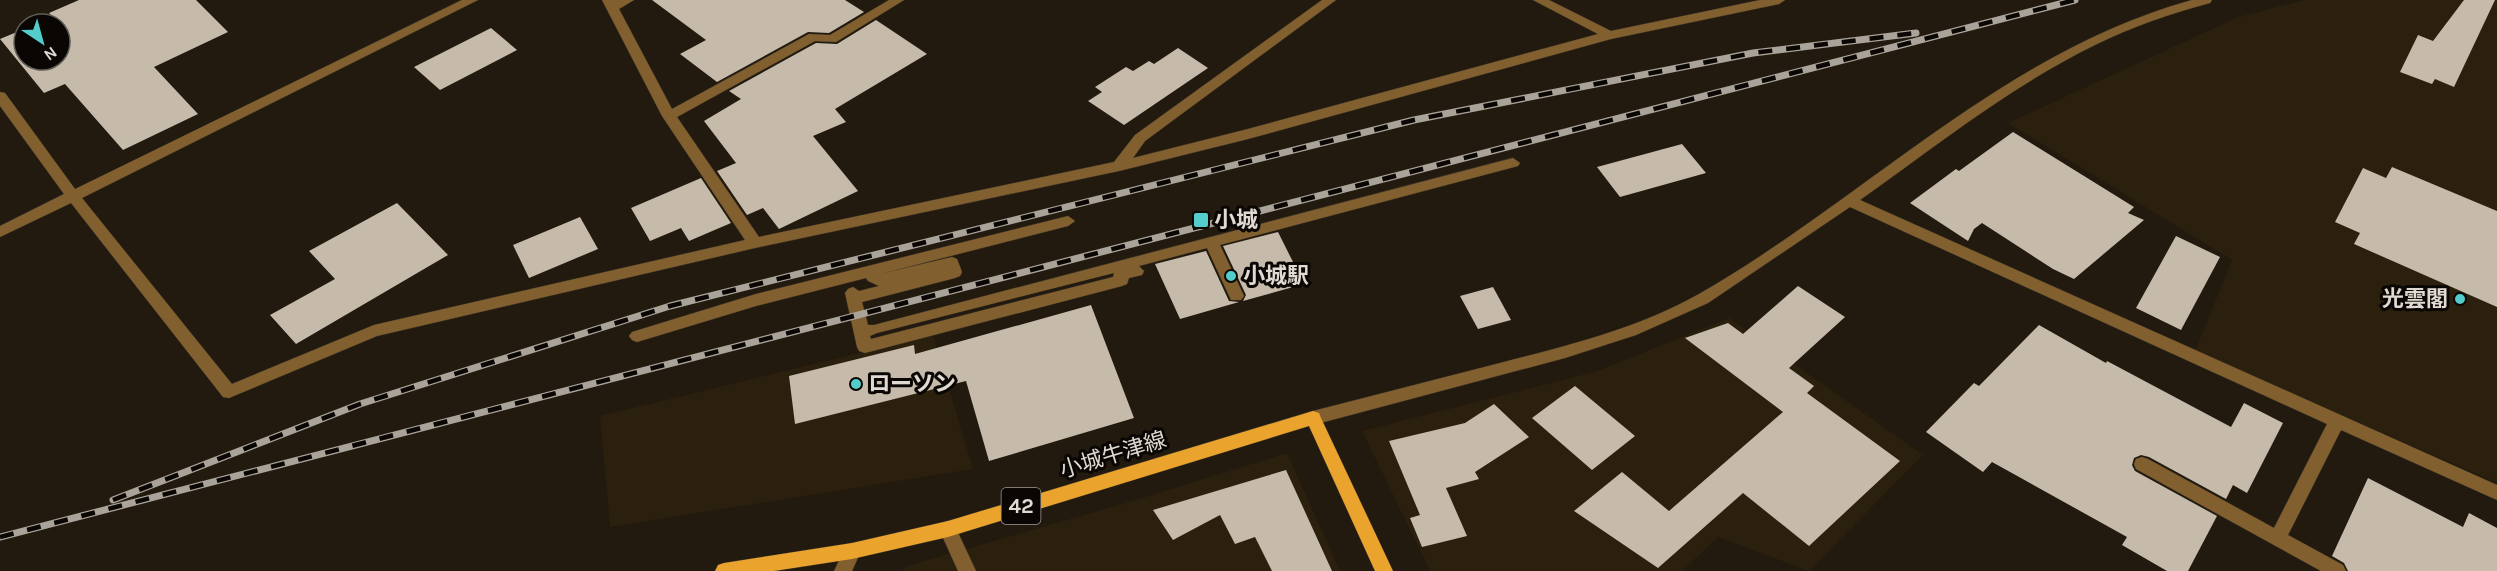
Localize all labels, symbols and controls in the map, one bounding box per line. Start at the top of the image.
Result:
north arrow [12,12,72,72]
text: N [40,43,61,65]
place label: 小城 [1214,207,1258,233]
marker: 小城 [1192,211,1210,229]
place label: 小城駅 [1243,263,1309,289]
marker: 小城駅 [1224,269,1238,283]
place label: 光雲閣 [2382,286,2448,312]
marker: 光雲閣 [2453,292,2467,306]
place label: ローソン [868,371,956,397]
marker: ローソン [849,377,863,391]
street label: 小城牛津線 [1057,426,1169,484]
road number: 42 [1002,488,1040,524]

